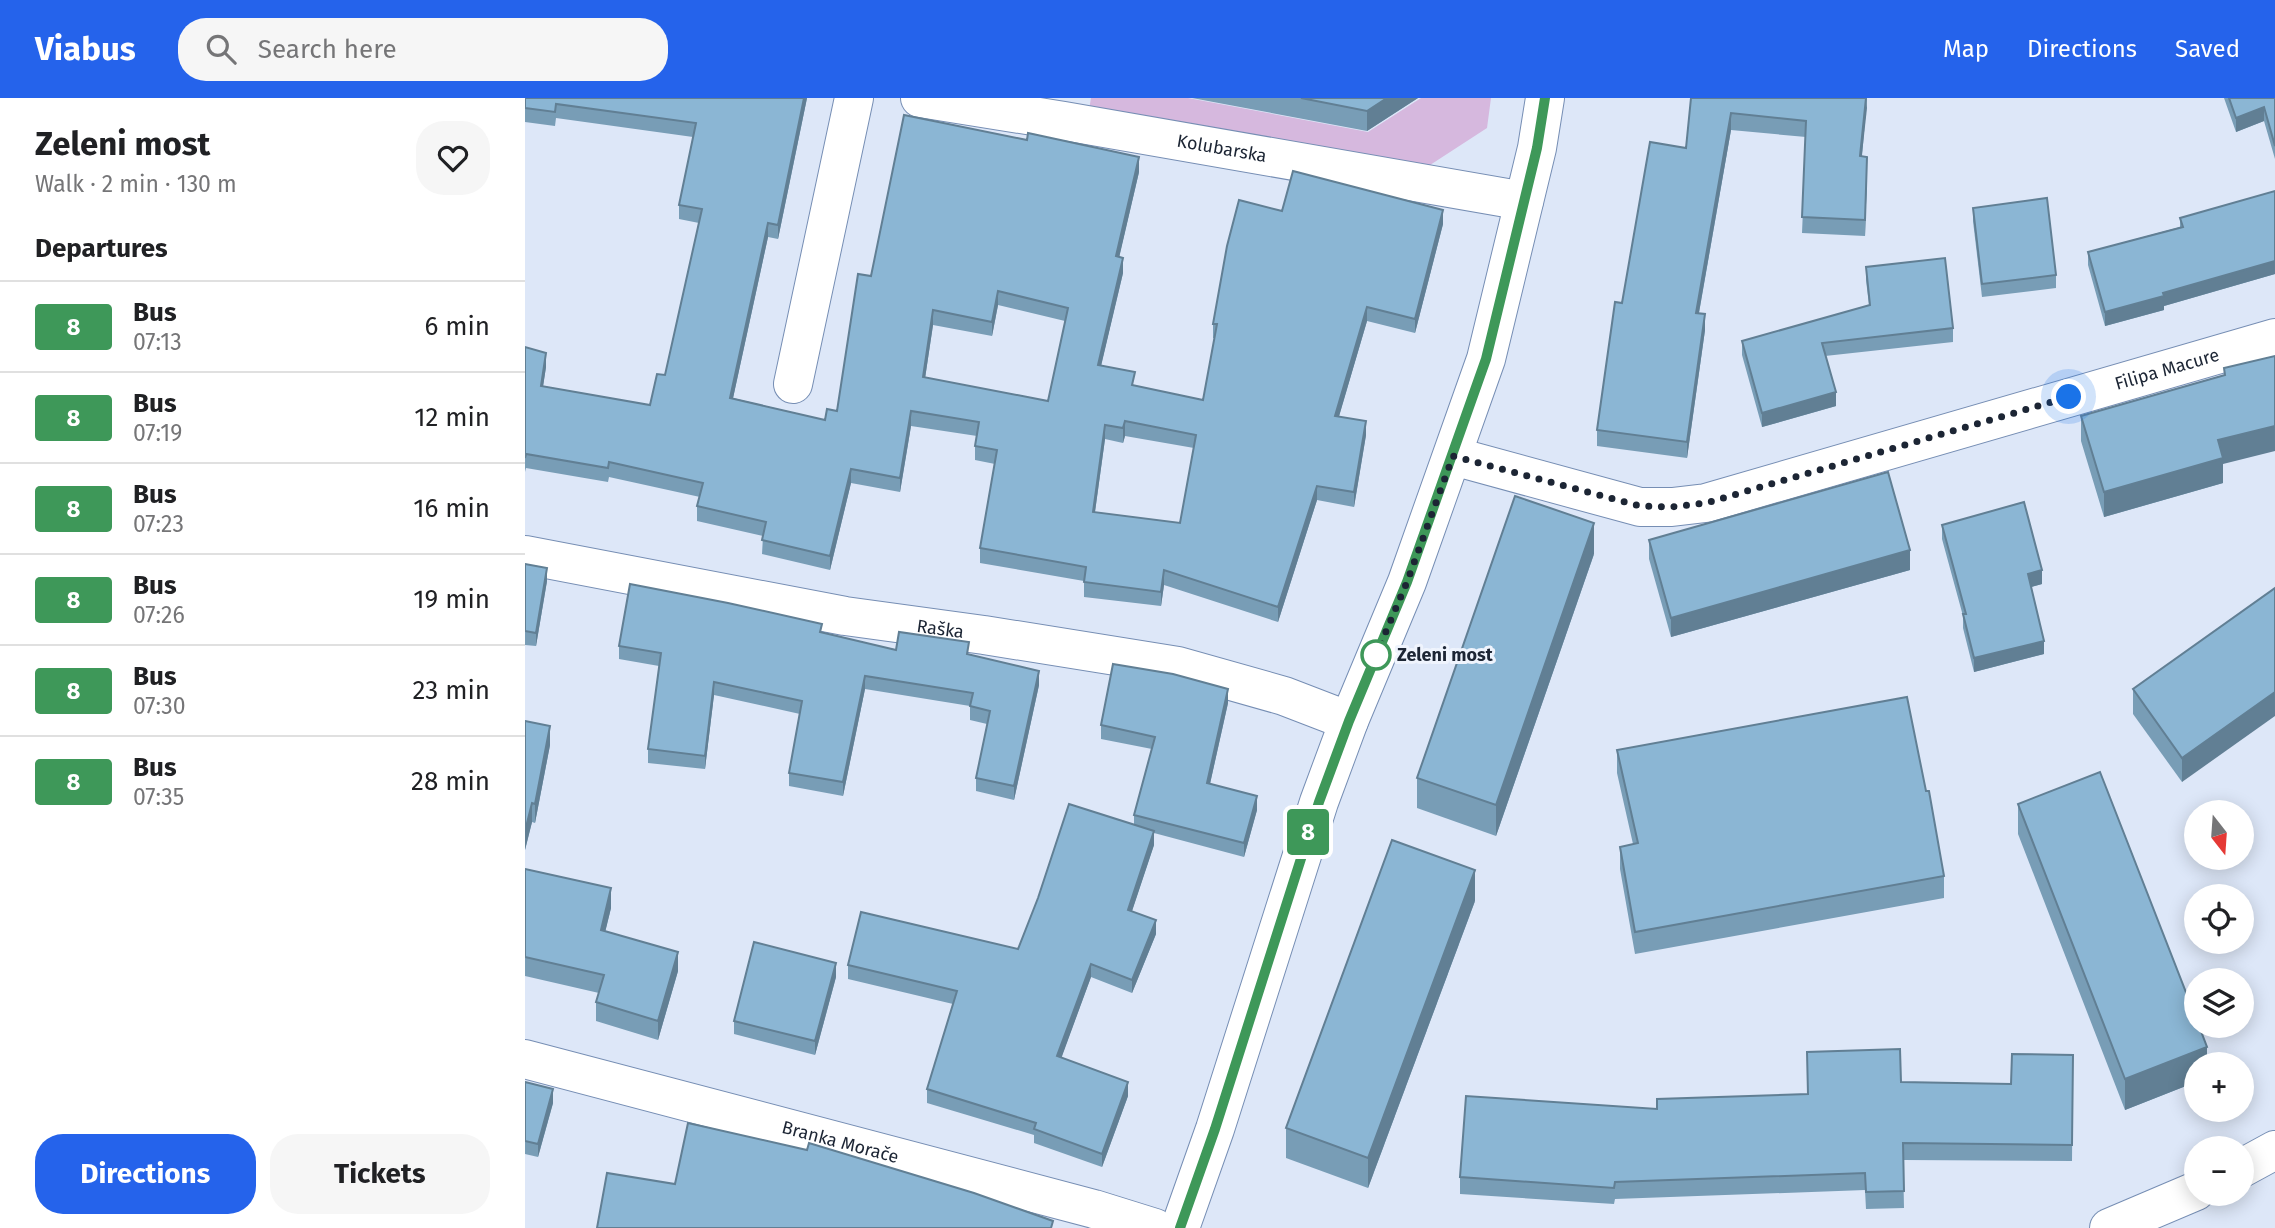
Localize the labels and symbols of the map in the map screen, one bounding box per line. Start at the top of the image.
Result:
street label: Kolubarska [1175,130,1268,167]
street label: Filipa Macure [2112,344,2222,395]
your location [2051,379,2086,414]
street label: Raška [915,615,965,643]
marker: Zeleni most [1361,640,1391,670]
place label: Zeleni most [1397,644,1494,666]
north arrow [2184,800,2254,870]
line badge: 8 [1285,809,1331,855]
street label: Branka Morače [779,1116,901,1168]

